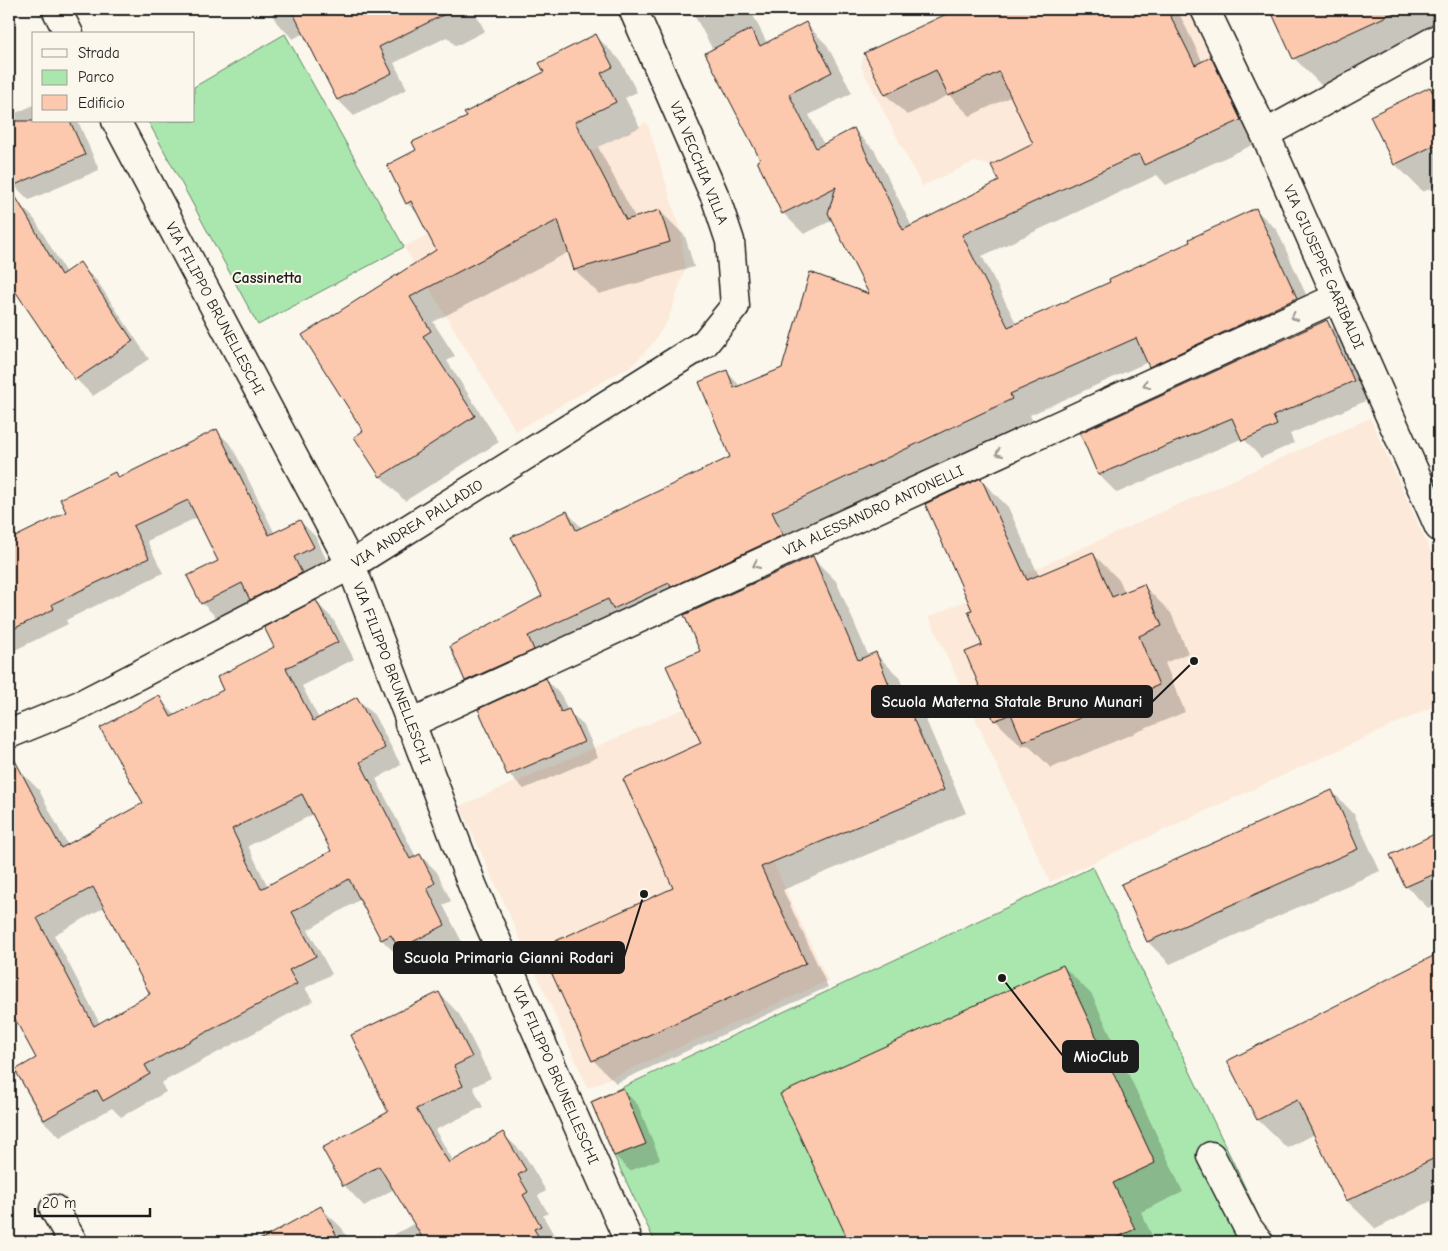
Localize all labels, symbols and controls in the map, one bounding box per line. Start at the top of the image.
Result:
legend [32,32,195,122]
text: Strada [78,44,120,62]
text: Parco [78,68,114,86]
text: Edificio [78,94,125,112]
street label: VIA VECCHIA VILLA [666,99,732,227]
street label: VIA GIUSEPPE GARIBALDI [1280,182,1368,352]
street label: VIA FILIPPO BRUNELLESCHI [162,219,268,398]
district label: Cassinetta [232,269,302,287]
one-way arrow [1290,311,1299,321]
one-way arrow [1142,379,1151,389]
one-way arrow [995,446,1004,457]
street label: VIA ALESSANDRO ANTONELLI [780,461,966,560]
street label: VIA ANDREA PALLADIO [348,475,486,571]
one-way arrow [752,558,761,569]
street label: VIA FILIPPO BRUNELLESCHI [349,580,435,767]
callout: Scuola Materna Statale Bruno Munari [872,686,1152,717]
text: Scuola Materna Statale Bruno Munari [882,693,1142,711]
callout: Scuola Primaria Gianni Rodari [394,942,624,973]
text: Scuola Primaria Gianni Rodari [404,949,614,967]
street label: VIA FILIPPO BRUNELLESCHI [509,983,603,1167]
callout: MioClub [1063,1041,1138,1072]
text: MioClub [1073,1048,1129,1066]
scale bar [35,1186,150,1218]
text: 20 m [42,1194,76,1212]

